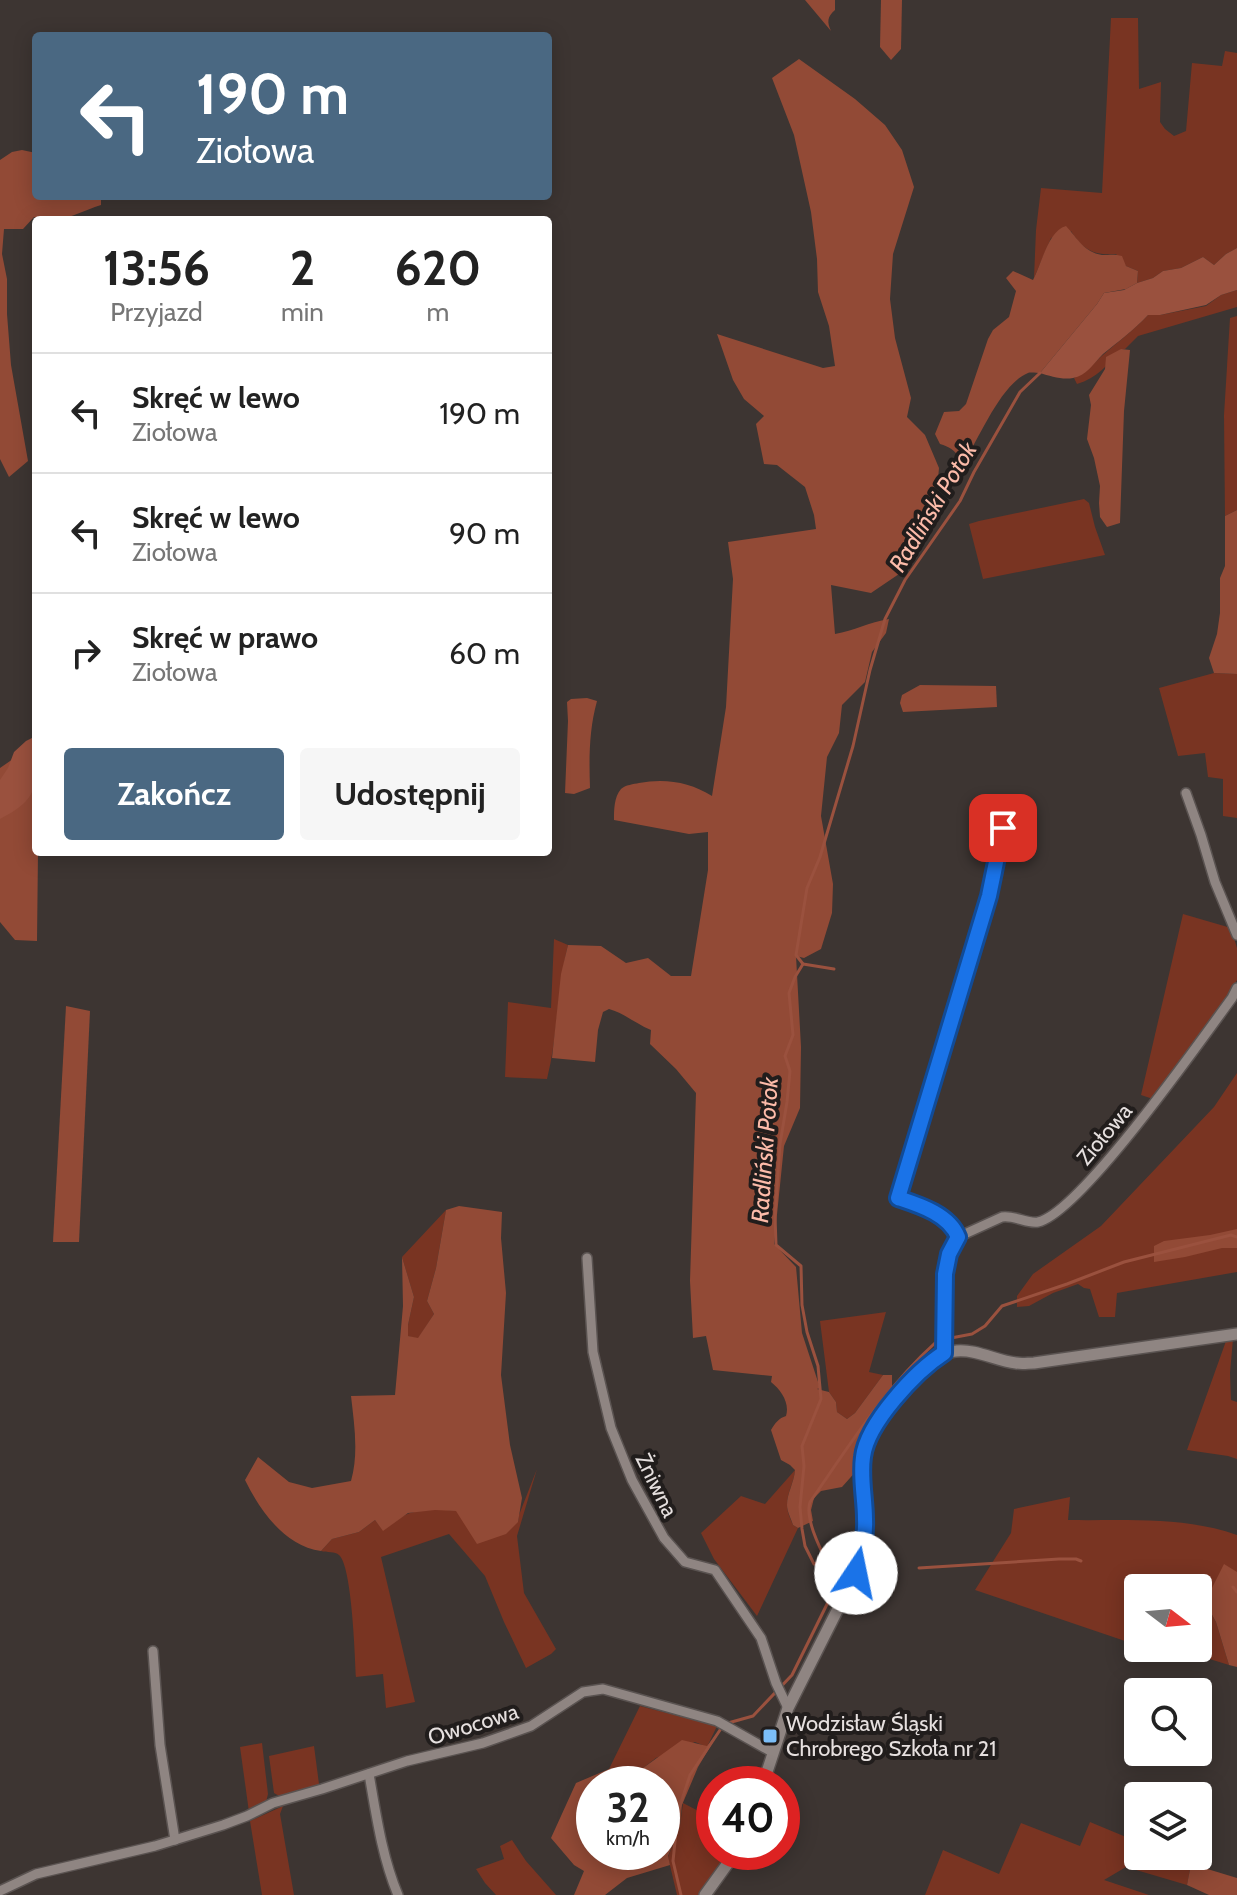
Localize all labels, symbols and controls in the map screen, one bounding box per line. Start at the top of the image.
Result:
text: 190 m [196,60,349,128]
icon: left [64,64,168,168]
text: Ziołowa [196,128,314,172]
text: 13:56 [103,239,210,297]
text: 2 [290,239,315,297]
text: 620 [395,239,481,297]
text: Przyjazd [110,296,203,328]
text: min [281,296,324,328]
text: m [426,296,449,328]
text: Skręć w lewo [132,379,300,416]
icon: left [64,391,108,435]
text: 190 m [439,395,520,432]
text: Ziołowa [132,416,217,448]
water label: Radliński Potok [882,436,983,577]
text: Skręć w lewo [132,499,300,536]
icon: left [64,511,108,555]
text: 90 m [449,515,520,552]
text: Ziołowa [132,536,217,568]
text: Skręć w prawo [132,619,318,656]
icon: right [64,631,108,675]
text: 60 m [449,635,520,672]
text: Ziołowa [132,656,217,688]
button: Zakończ [64,748,284,840]
button: Udostępnij [300,748,520,840]
pin [969,794,1037,862]
icon: arrive [981,806,1025,850]
water label: Radliński Potok [745,1075,784,1224]
street label: Ziołowa [1071,1098,1138,1171]
street label: Żniwna [630,1449,684,1522]
position arrow [814,1531,898,1615]
north arrow [1124,1574,1212,1662]
map controls [1124,1574,1212,1870]
button: search [1124,1678,1212,1766]
street label: Owocowa [425,1698,522,1751]
place label: Wodzisław Śląski Chrobrego Szkoła nr 21 [786,1710,996,1762]
marker: Wodzisław Śląski Chrobrego Szkoła nr 21 [761,1727,779,1745]
speed limit sign: 40 [696,1766,800,1870]
button: layers [1124,1782,1212,1870]
text: 32 [607,1783,649,1832]
text: km/h [606,1826,650,1850]

